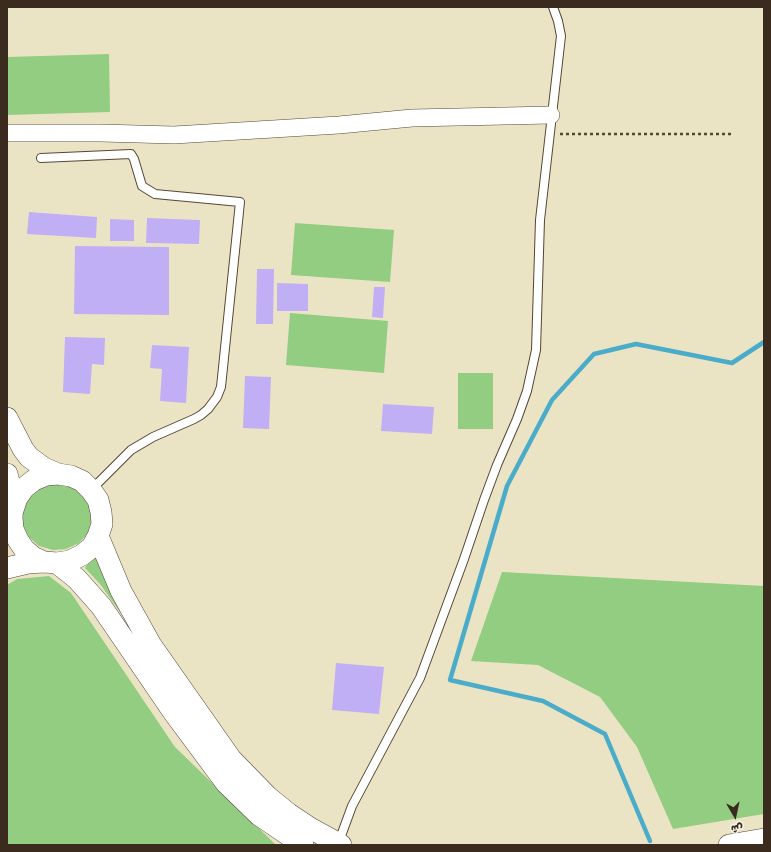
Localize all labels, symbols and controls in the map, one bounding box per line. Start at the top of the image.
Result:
north arrow [715,796,755,836]
text: ش [730,820,744,837]

